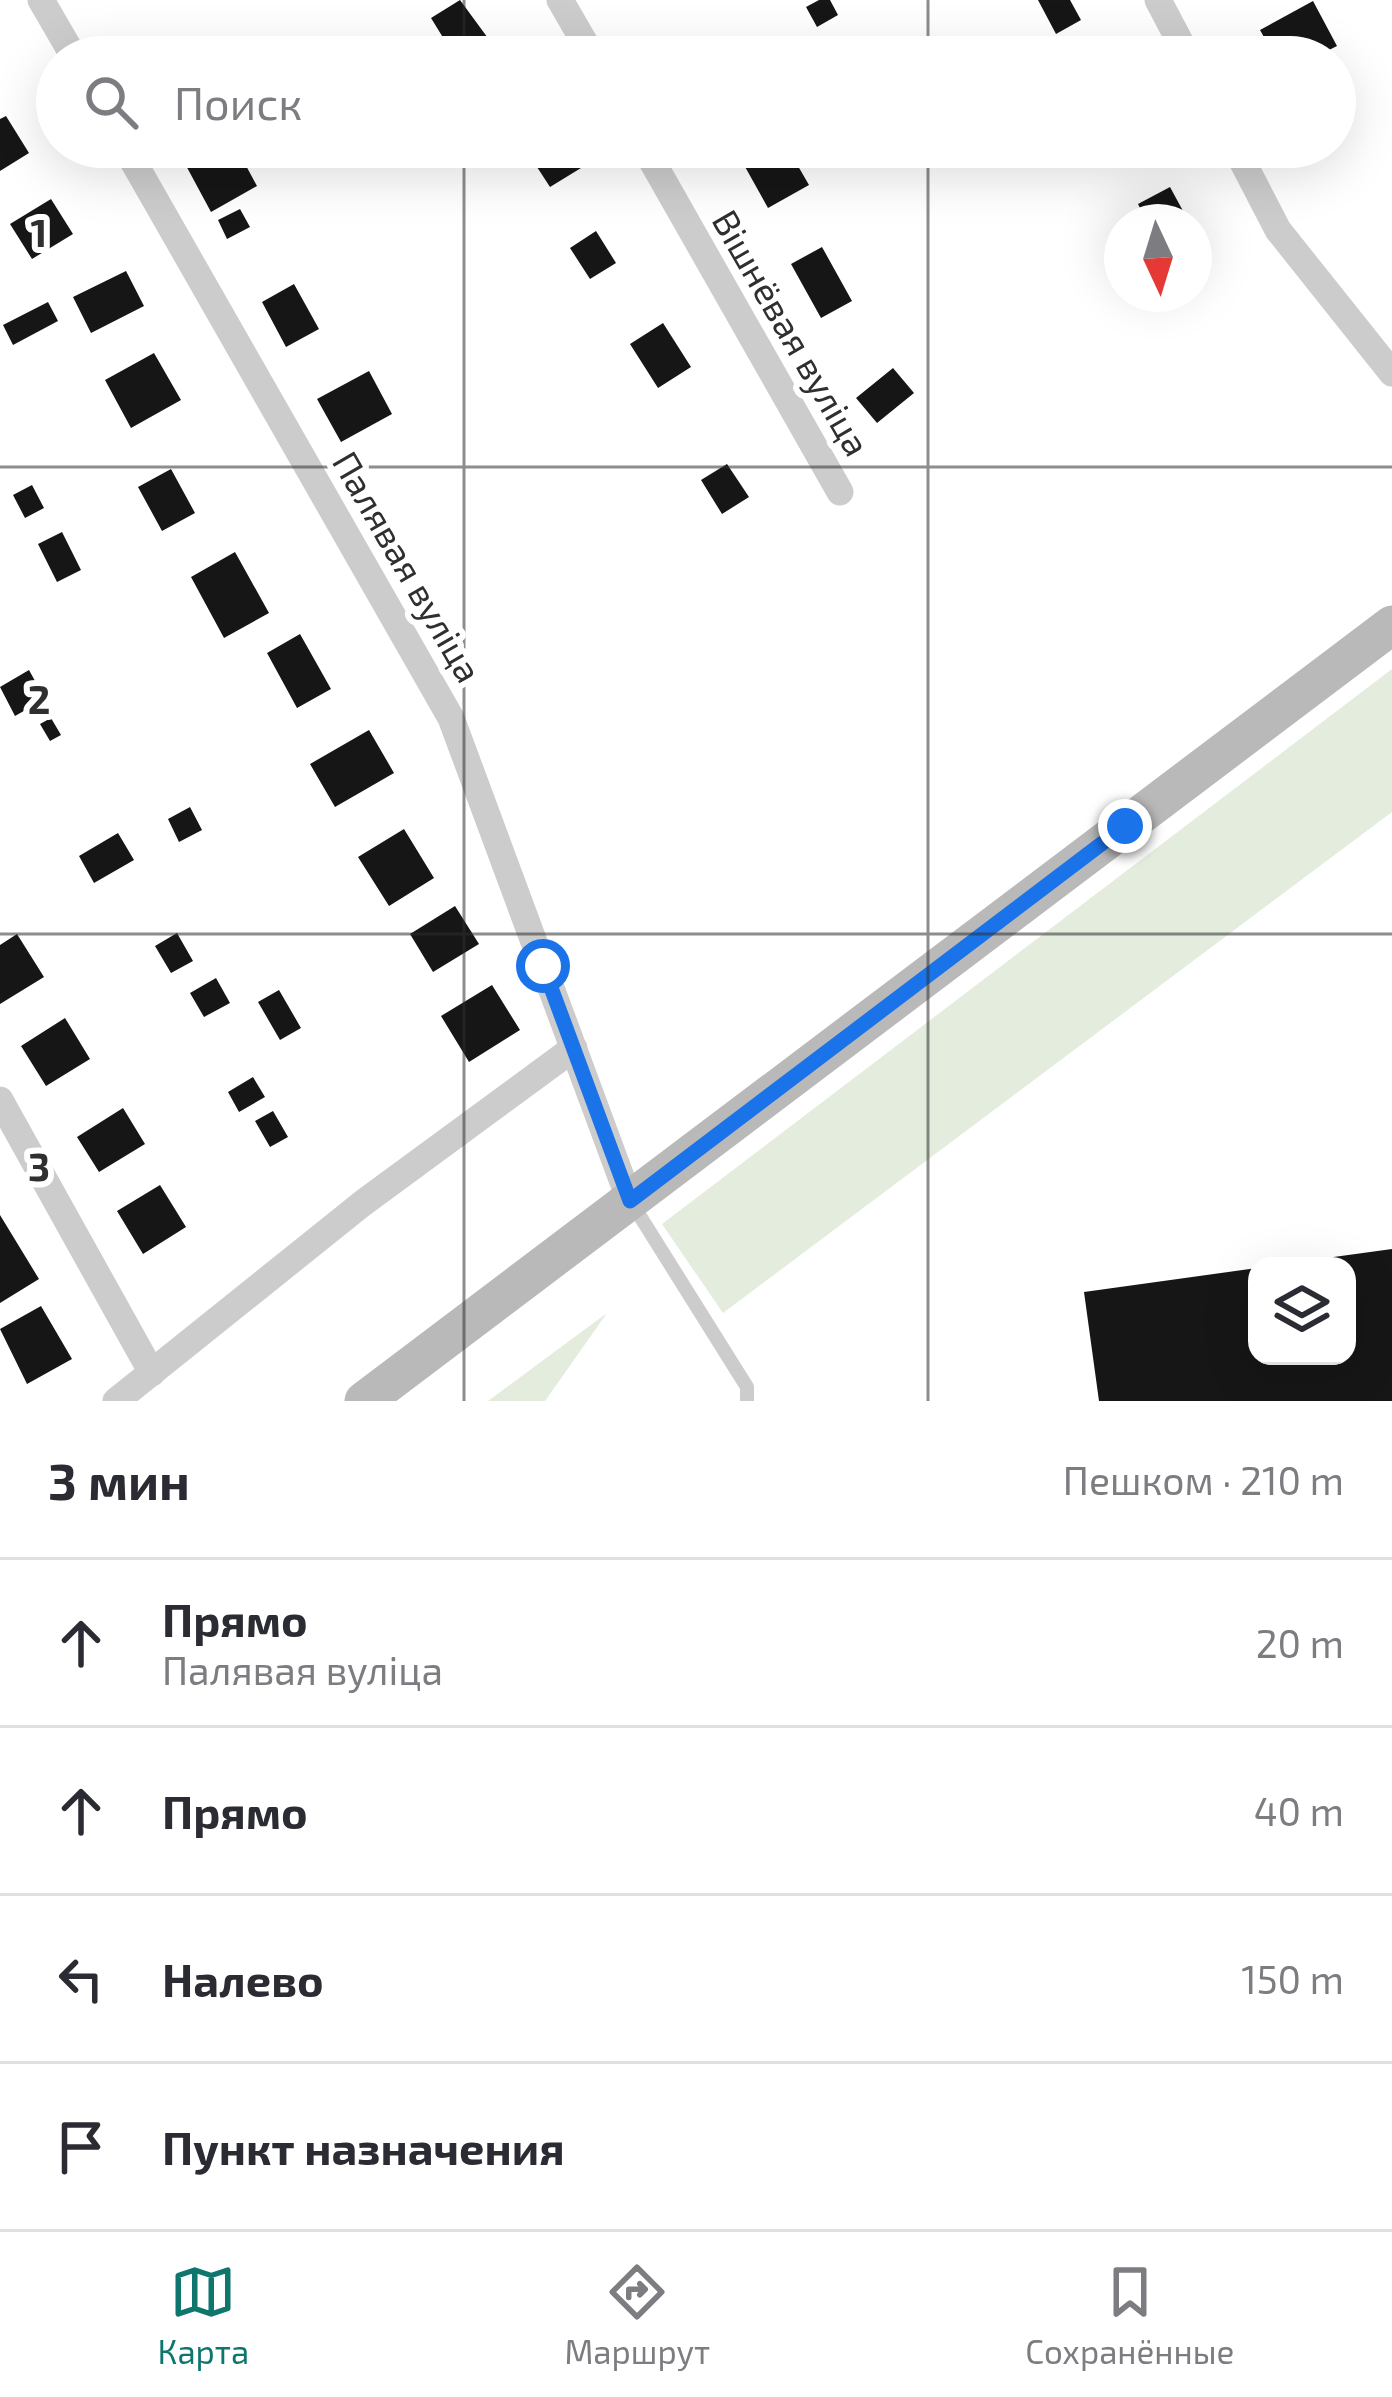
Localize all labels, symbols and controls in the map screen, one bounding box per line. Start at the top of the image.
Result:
search box [36,36,1356,168]
icon: search [78,69,144,135]
text: Поиск [174,75,302,129]
street label: Вішнёвая вуліца [704,202,880,463]
north arrow [1104,204,1212,312]
text: 1 [31,208,47,255]
street label: Палявая вуліца [324,443,492,690]
text: 2 [28,675,50,722]
route end [1098,799,1152,853]
route start [516,939,570,993]
text: 3 [28,1142,50,1189]
map controls [1248,1257,1356,1365]
button: layers [1248,1257,1356,1365]
text: 3 мин [48,1449,190,1510]
text: Пешком · 210 m [1063,1456,1344,1503]
text: Прямо [162,1592,308,1646]
icon: ahead [48,1610,114,1676]
text: 20 m [1256,1619,1344,1666]
text: Палявая вуліца [162,1646,443,1693]
icon: ahead [48,1778,114,1844]
text: Прямо [162,1784,308,1838]
text: 40 m [1254,1787,1344,1834]
icon: left [48,1946,114,2012]
text: Налево [162,1952,324,2006]
text: 150 m [1241,1955,1344,2002]
icon: arrive [48,2114,114,2180]
text: Пункт назначения [162,2120,565,2174]
tab: Карта [158,2259,249,2371]
tab: Маршрут [564,2259,710,2371]
tab: Сохранённые [1025,2259,1234,2371]

